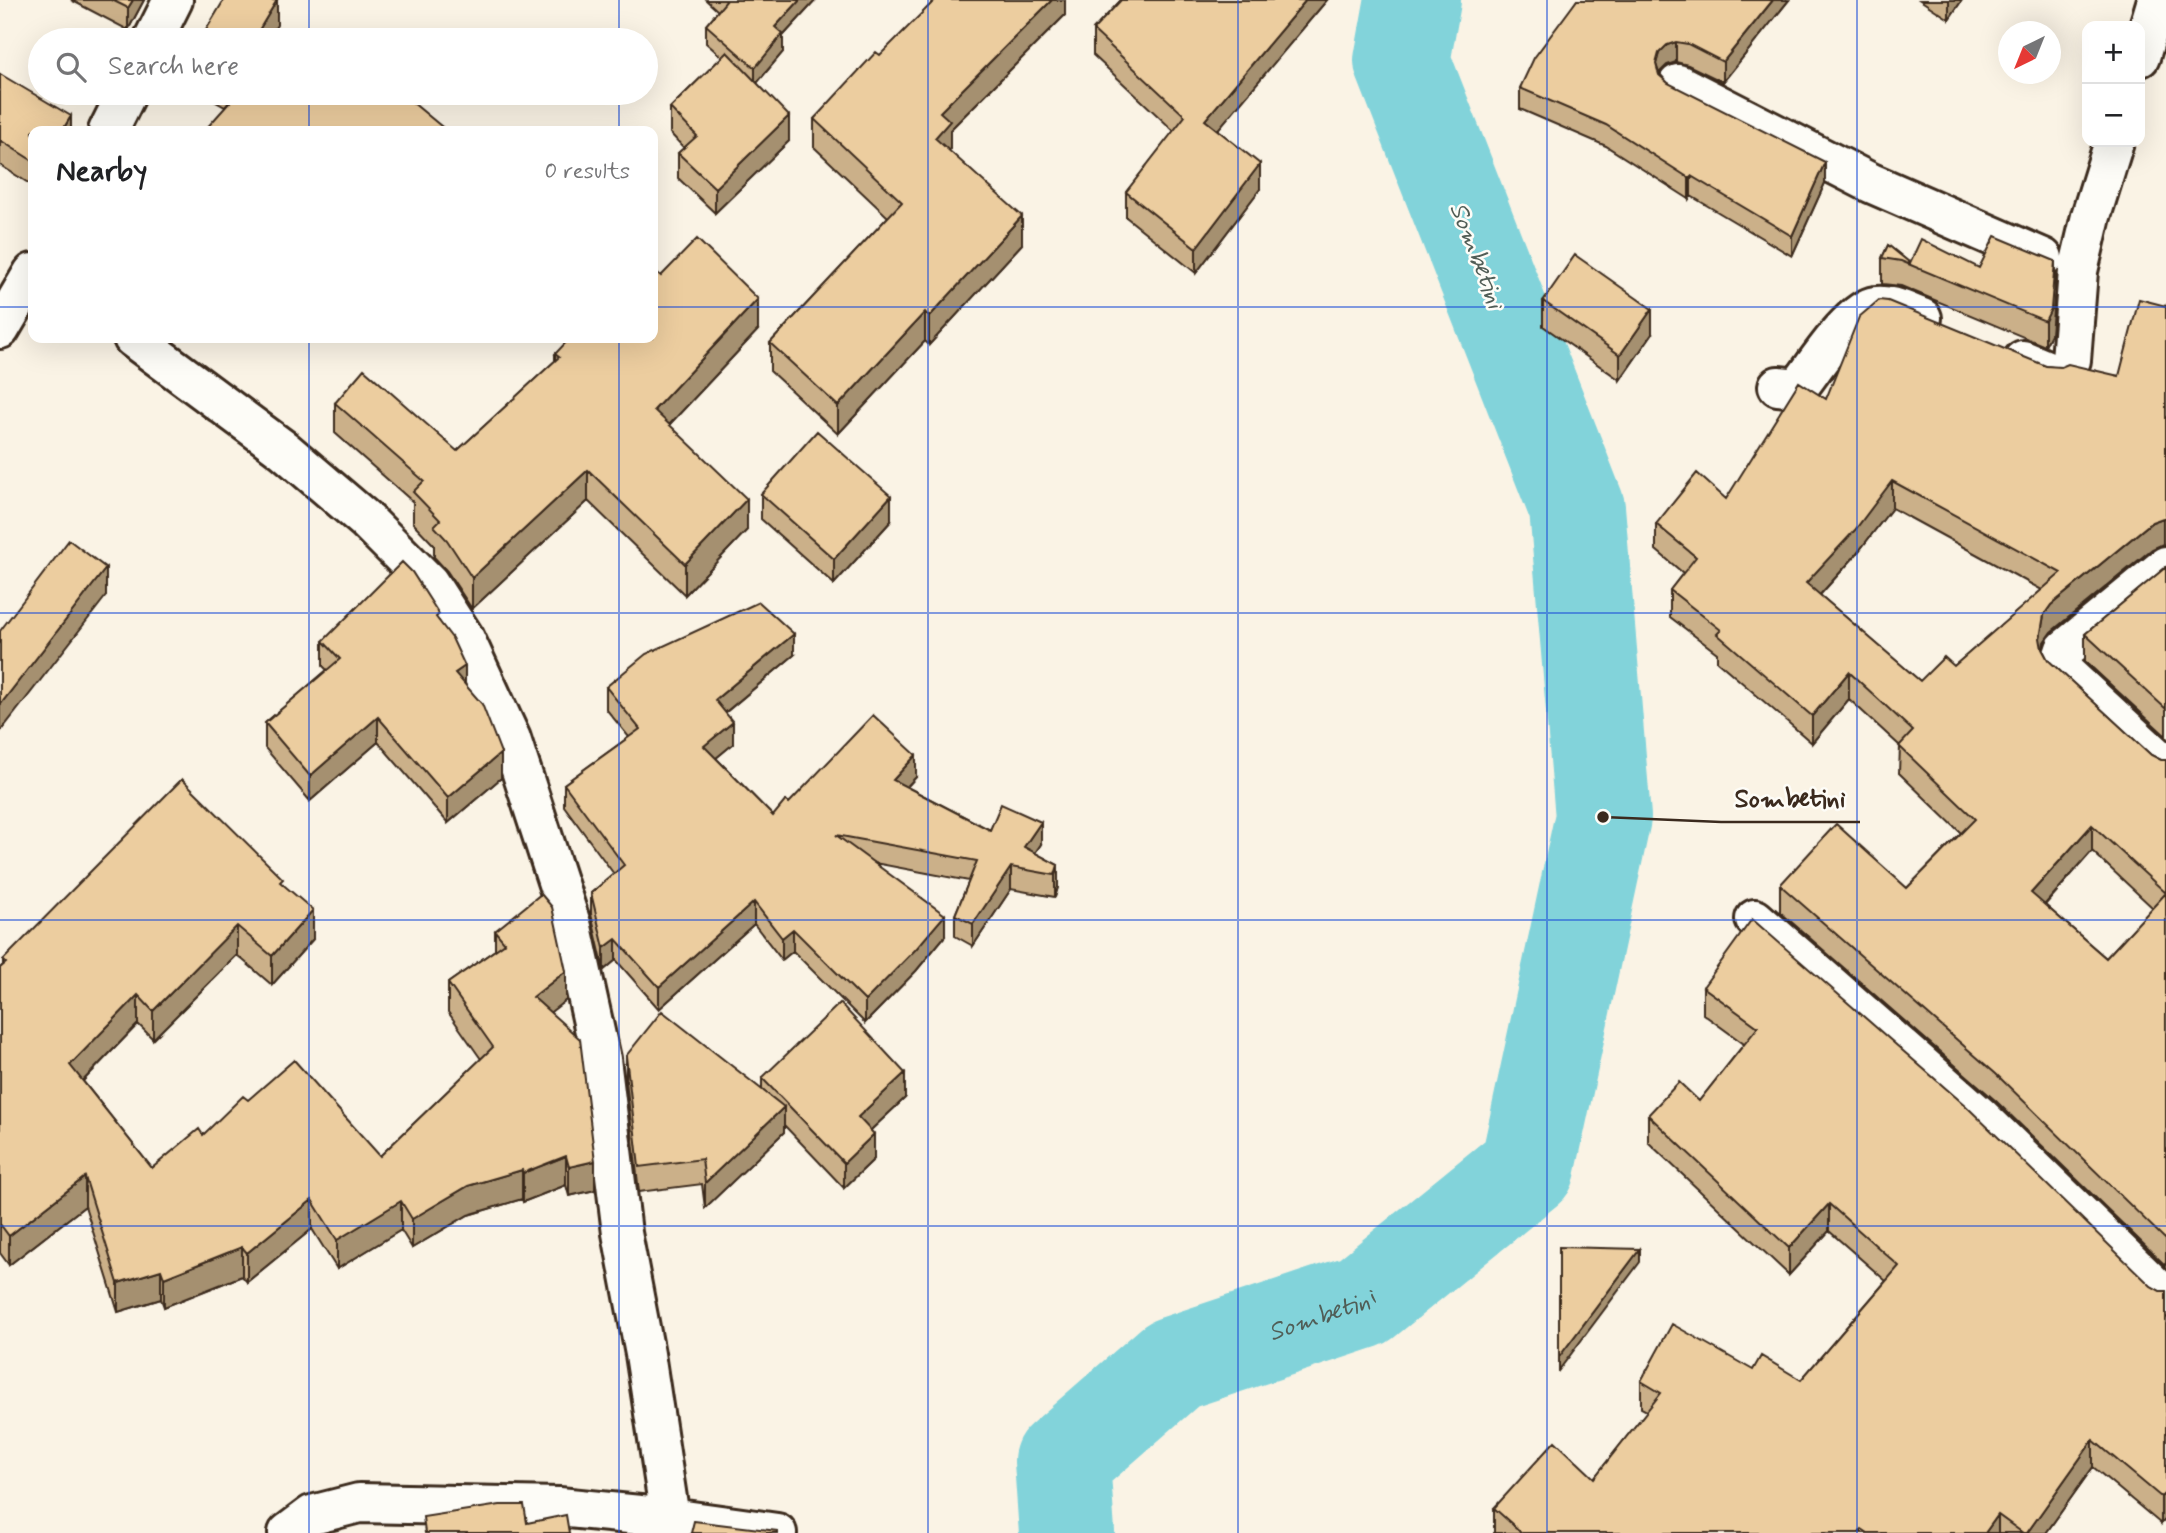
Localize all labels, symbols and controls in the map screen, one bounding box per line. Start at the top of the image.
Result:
north arrow [1998,21,2061,84]
map controls [2082,21,2145,147]
button: + [2082,21,2145,84]
search box [28,28,658,105]
icon: search [52,48,90,86]
text: Search here [108,50,239,84]
button: − [2082,84,2145,147]
text: Nearby [56,152,147,191]
text: 0 results [544,157,630,187]
water label: Sombetini [1440,198,1513,316]
callout: Sombetini [1721,775,1860,822]
text: Sombetini [1734,783,1846,817]
water label: Sombetini [1264,1281,1386,1350]

